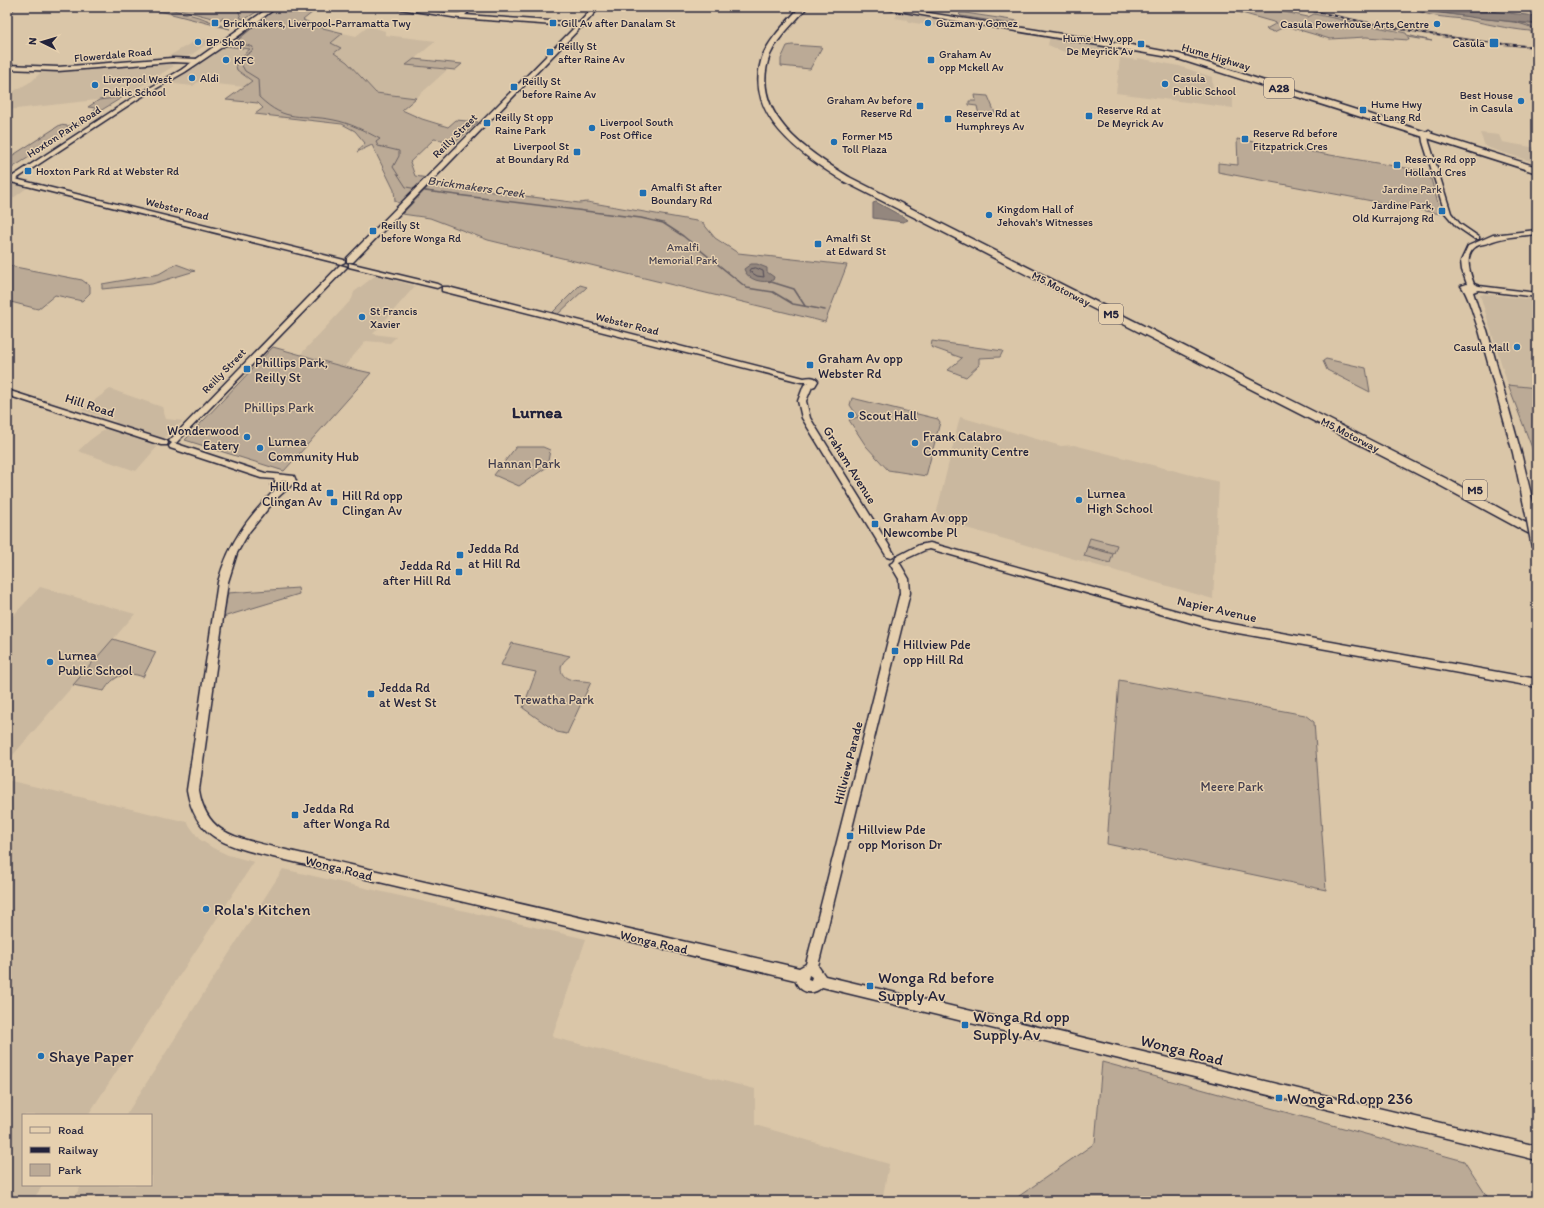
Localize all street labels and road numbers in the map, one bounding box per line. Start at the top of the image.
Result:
street label: Hume Highway [1180,40,1252,74]
street label: Flowerdale Road [74,45,152,65]
road number: A28 [1264,78,1294,98]
street label: Hoxton Park Road [25,103,103,161]
street label: Reilly Street [430,111,480,161]
street label: Webster Road [144,195,210,223]
street label: M5 Motorway [1030,269,1092,309]
road number: M5 [1099,304,1123,324]
street label: Webster Road [594,310,660,338]
street label: Reilly Street [199,346,249,396]
street label: Hill Road [63,390,117,420]
street label: M5 Motorway [1319,415,1381,455]
street label: Graham Avenue [820,423,880,507]
road number: M5 [1463,480,1487,500]
street label: Napier Avenue [1176,593,1258,625]
street label: Hillview Parade [830,720,866,806]
street label: Wonga Road [304,852,374,884]
street label: Wonga Road [619,927,689,957]
street label: Wonga Road [1138,1030,1226,1070]

